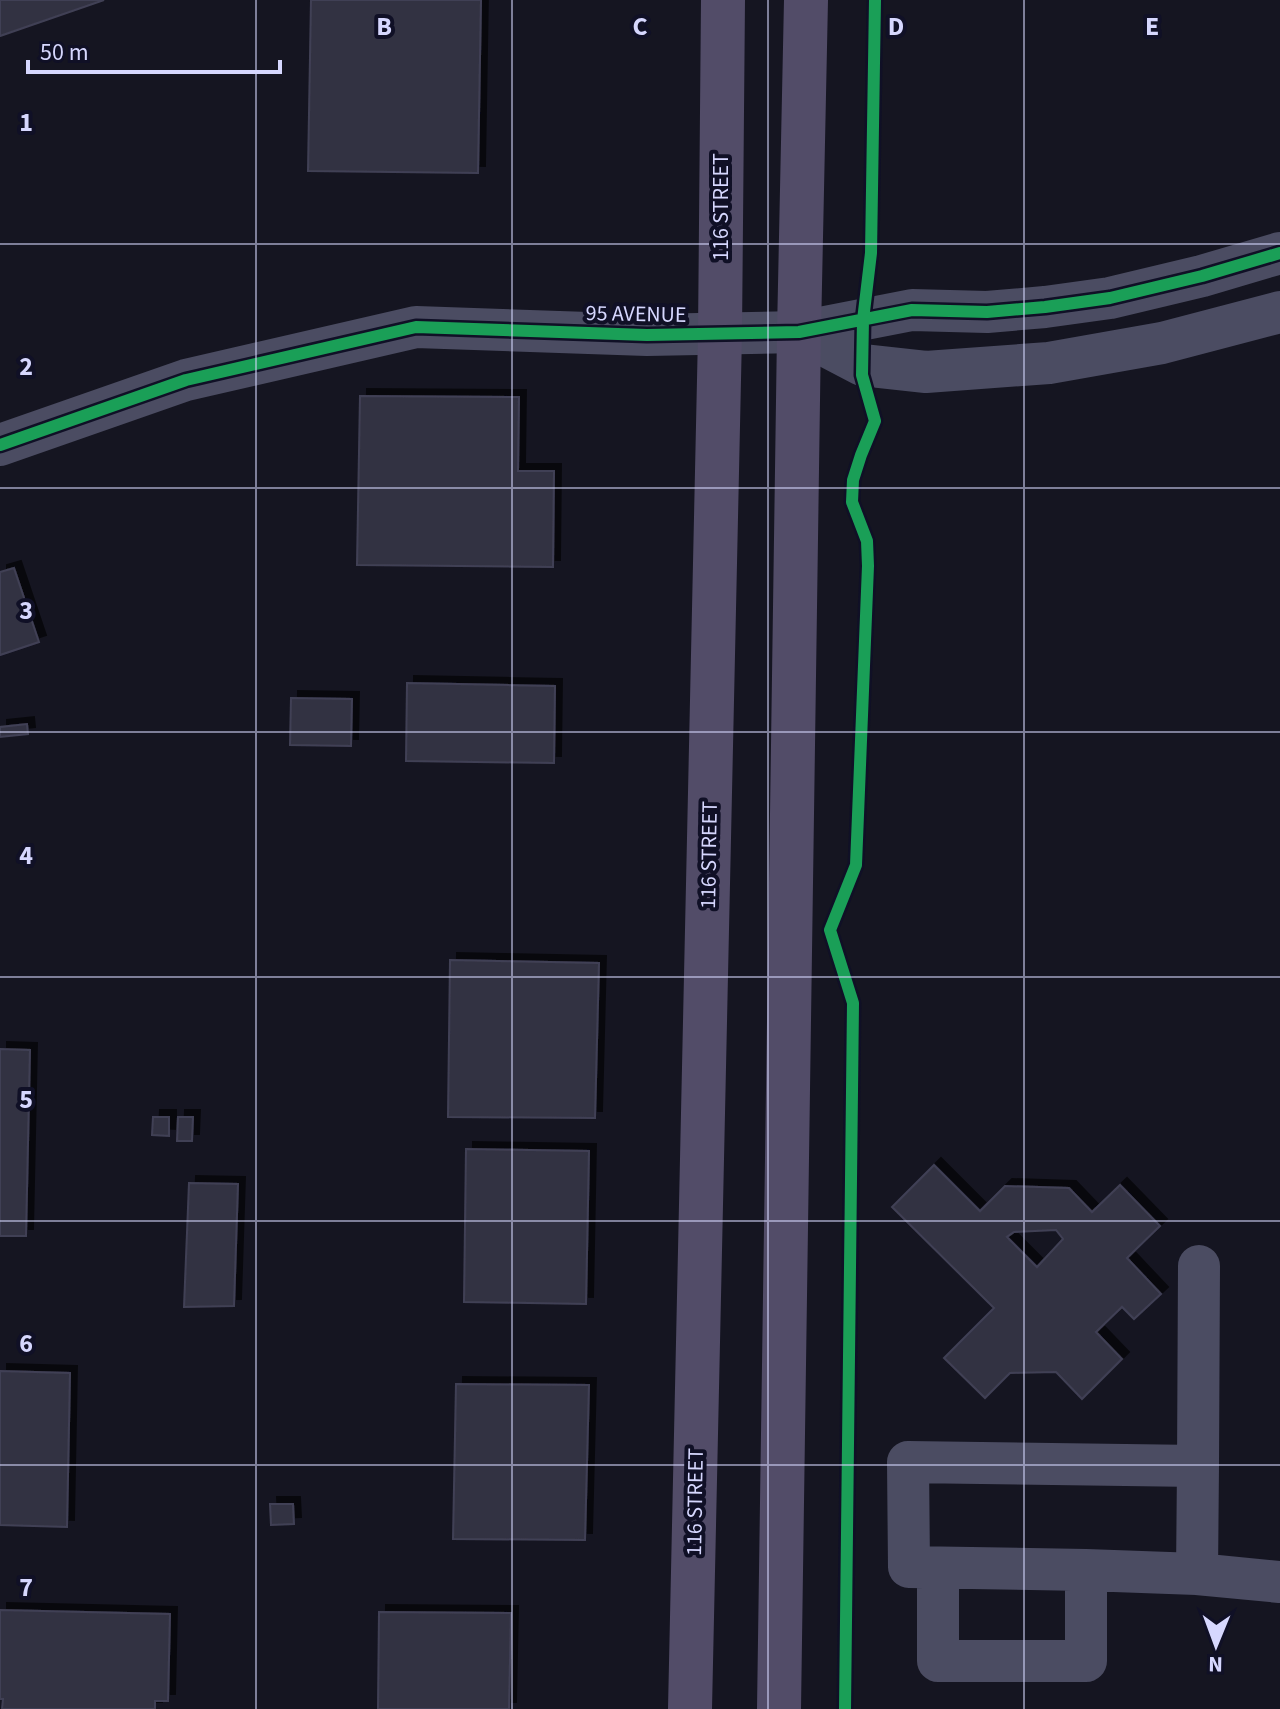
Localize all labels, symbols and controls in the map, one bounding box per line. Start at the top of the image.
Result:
text: B [376,8,392,45]
text: C [632,8,648,45]
text: D [888,8,904,45]
text: E [1145,8,1159,45]
scale bar [28,24,280,74]
text: 50 m [40,35,89,70]
text: 1 [19,104,33,141]
street label: 116 STREET [705,153,737,261]
street label: 95 AVENUE [585,297,687,331]
text: 2 [19,348,33,385]
text: 3 [19,592,33,629]
street label: 116 STREET [692,801,726,909]
text: 4 [19,837,33,874]
text: 5 [19,1081,33,1118]
text: 6 [19,1325,33,1362]
street label: 116 STREET [678,1448,712,1556]
text: 7 [19,1569,33,1606]
north arrow [1176,1605,1256,1685]
text: N [1208,1648,1223,1680]

